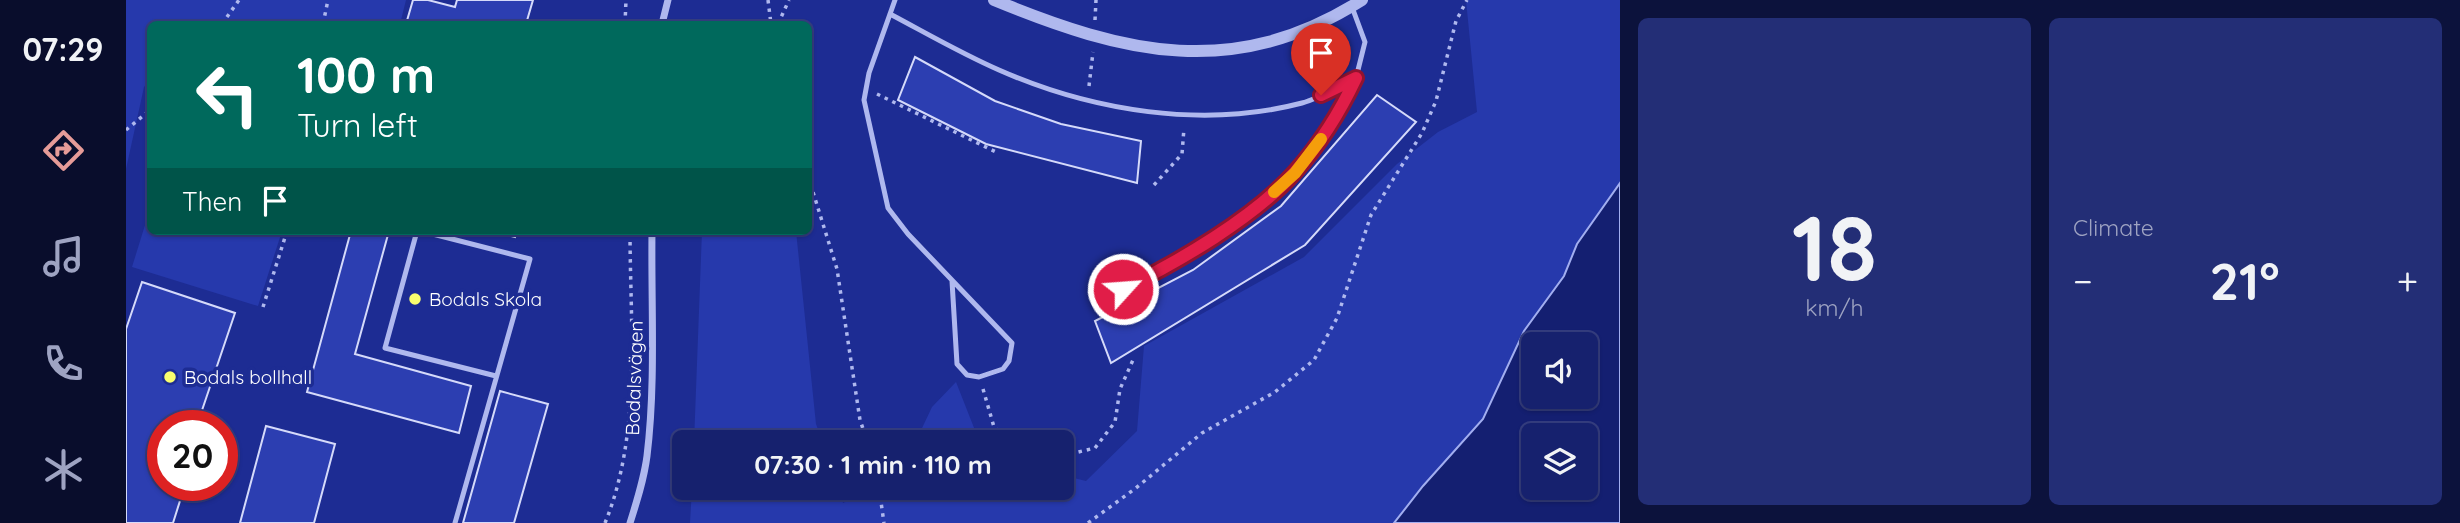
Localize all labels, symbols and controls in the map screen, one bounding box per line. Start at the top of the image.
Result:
pin [1291,23,1351,95]
text: 07:29 [22,29,104,69]
icon: arrive [1302,34,1340,72]
text: 100 m [297,44,435,105]
icon: left [182,49,273,140]
text: Turn left [297,105,418,145]
icon: directions [39,126,88,175]
icon: arrive [256,182,294,220]
text: Then [182,185,242,218]
text: 18 [1792,190,1877,304]
text: Climate [2073,213,2154,242]
icon: music [39,232,88,281]
text: 21° [2210,248,2280,313]
position arrow [1086,252,1160,326]
text: − [2073,257,2093,305]
text: + [2397,257,2418,305]
place label: Bodals Skola [429,287,542,311]
marker: Bodals Skola [407,291,423,307]
text: km/h [1805,293,1864,322]
street label: Bodalsvägen [620,320,648,436]
map controls [1521,332,1598,500]
button: sound [1521,332,1598,409]
icon: phone [39,339,88,388]
place label: Bodals bollhall [184,365,312,389]
marker: Bodals bollhall [162,369,178,385]
speed limit sign: 20 [147,410,238,501]
button: layers [1521,423,1598,500]
icon: climate [39,445,88,494]
text: 07:30 · 1 min · 110 m [754,448,992,481]

